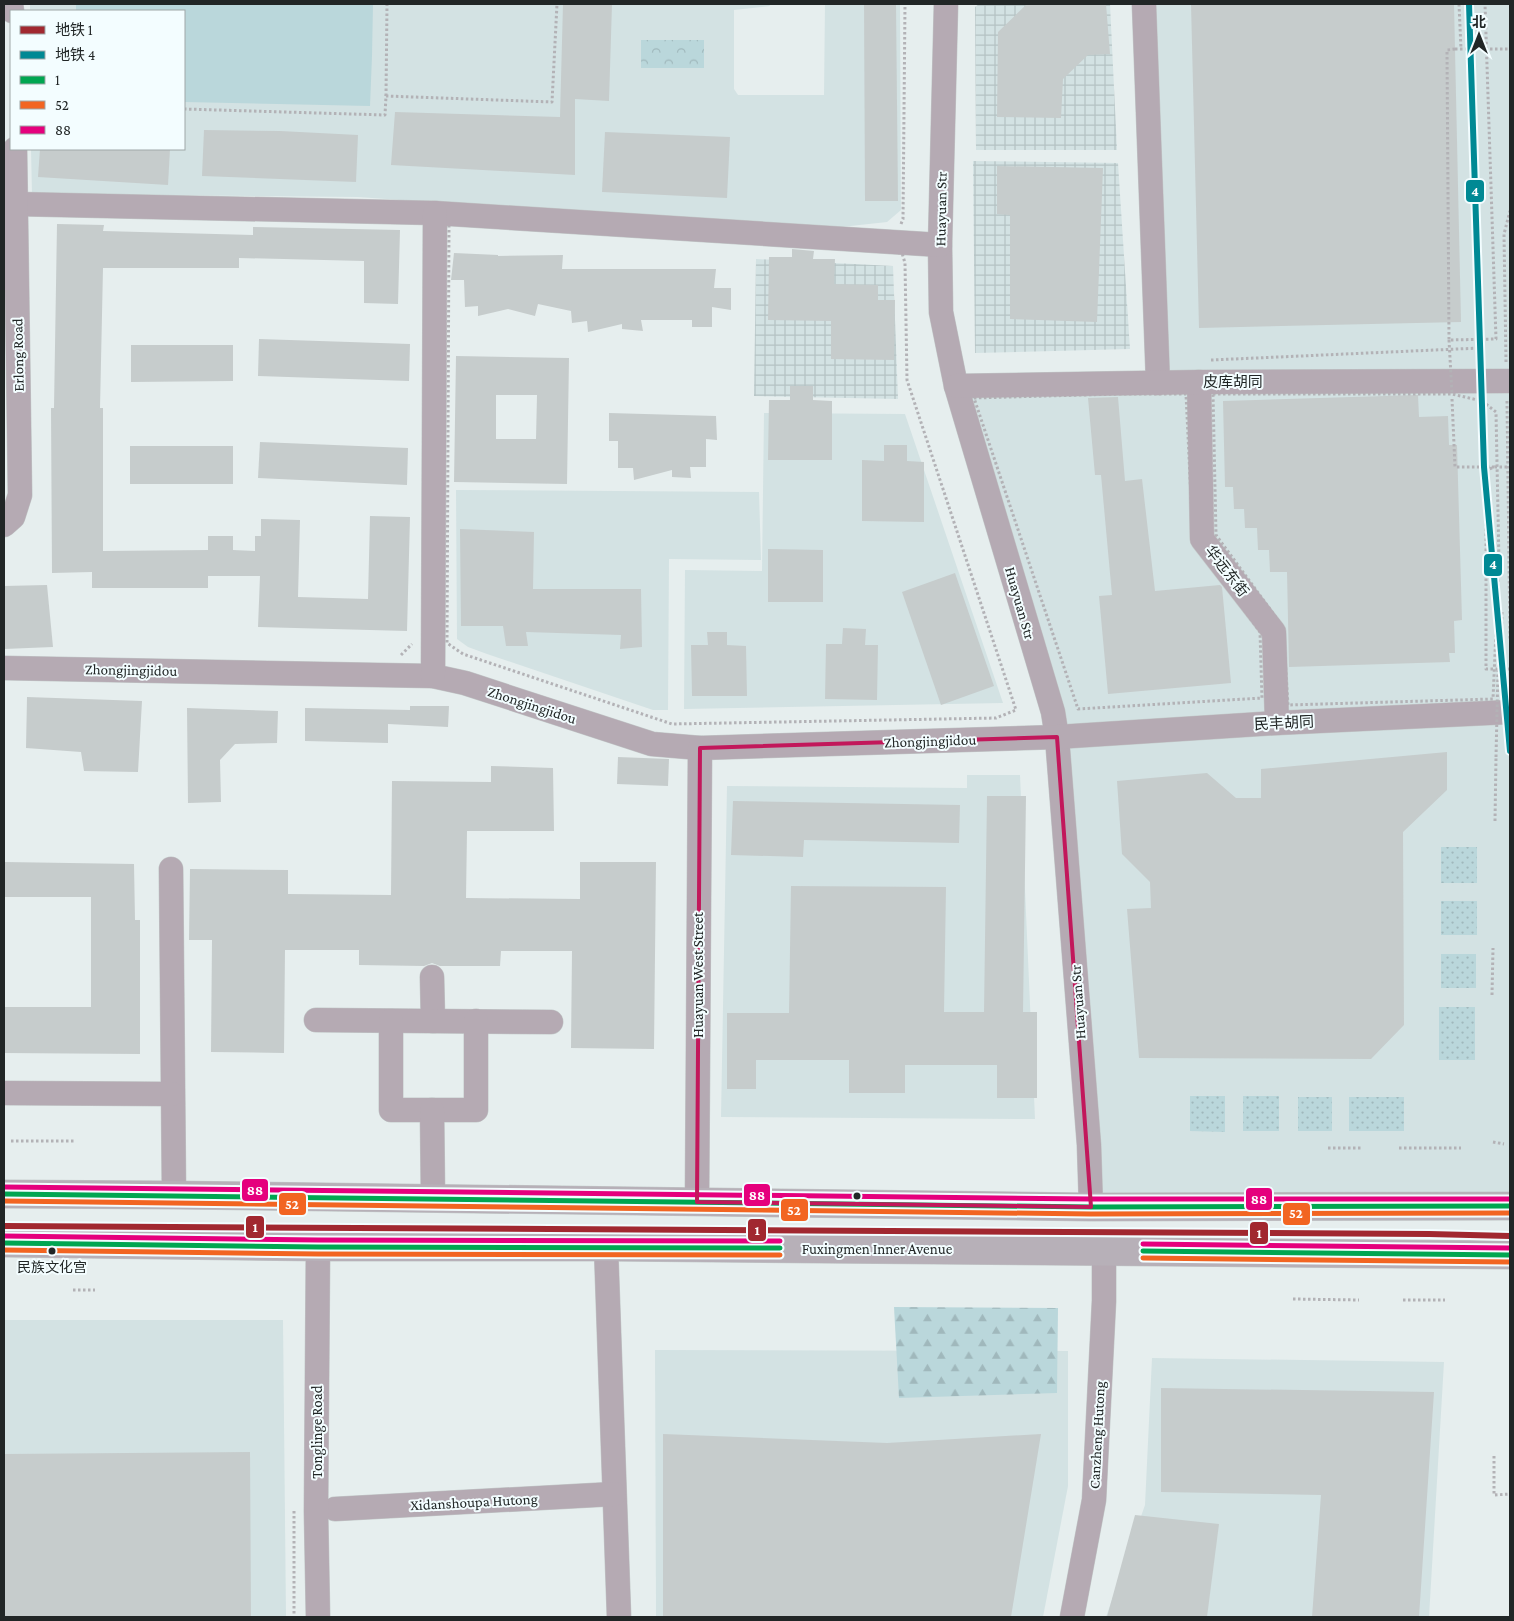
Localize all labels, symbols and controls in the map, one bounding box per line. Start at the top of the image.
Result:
legend [10,10,185,150]
north arrow [1454,10,1504,60]
text: 北 [1472,14,1486,30]
text: 地铁 1 [55,22,93,38]
text: 地铁 4 [55,47,95,63]
text: 1 [55,72,60,88]
text: 52 [55,97,69,113]
text: 88 [55,122,71,138]
street label: Huayuan Str [932,171,951,247]
line badge: 4 [1465,179,1485,203]
text: 4 [1471,183,1479,199]
street label: Erlong Road [9,318,28,392]
street label: 皮库胡同 [1203,374,1263,390]
street label: 华远东街 [1202,542,1253,600]
line badge: 4 [1483,553,1503,577]
text: 4 [1489,556,1497,572]
street label: Huayuan Str [1001,565,1038,642]
street label: Zhongjingjidou [85,661,177,680]
street label: Zhongjingjidou [485,683,578,728]
street label: 民丰胡同 [1254,713,1314,733]
street label: Zhongjingjidou [884,731,977,752]
street label: Huayuan West Street [690,911,707,1038]
street label: Huayuan Str [1067,963,1090,1040]
line badge: 88 [241,1178,269,1202]
text: 88 [247,1182,263,1198]
line badge: 88 [743,1183,771,1207]
text: 88 [749,1187,765,1203]
line badge: 88 [1245,1187,1273,1211]
unlabelled marker [852,1191,862,1201]
text: 88 [1251,1191,1267,1207]
line badge: 52 [278,1192,307,1216]
text: 52 [285,1196,299,1212]
line badge: 52 [780,1198,809,1222]
text: 52 [787,1202,801,1218]
line badge: 52 [1282,1202,1311,1226]
text: 52 [1289,1205,1303,1221]
line badge: 1 [245,1215,265,1239]
line badge: 1 [747,1218,767,1242]
text: 1 [252,1219,258,1235]
line badge: 1 [1249,1221,1269,1245]
text: 1 [754,1222,760,1238]
text: 1 [1256,1225,1262,1241]
street label: Fuxingmen Inner Avenue [802,1241,953,1258]
marker: 民族文化宫 [47,1246,57,1256]
place label: 民族文化宫 [17,1259,87,1275]
street label: Canzheng Hutong [1086,1380,1109,1490]
street label: Tonglinge Road [309,1385,326,1479]
street label: Xidanshoupa Hutong [410,1491,538,1514]

